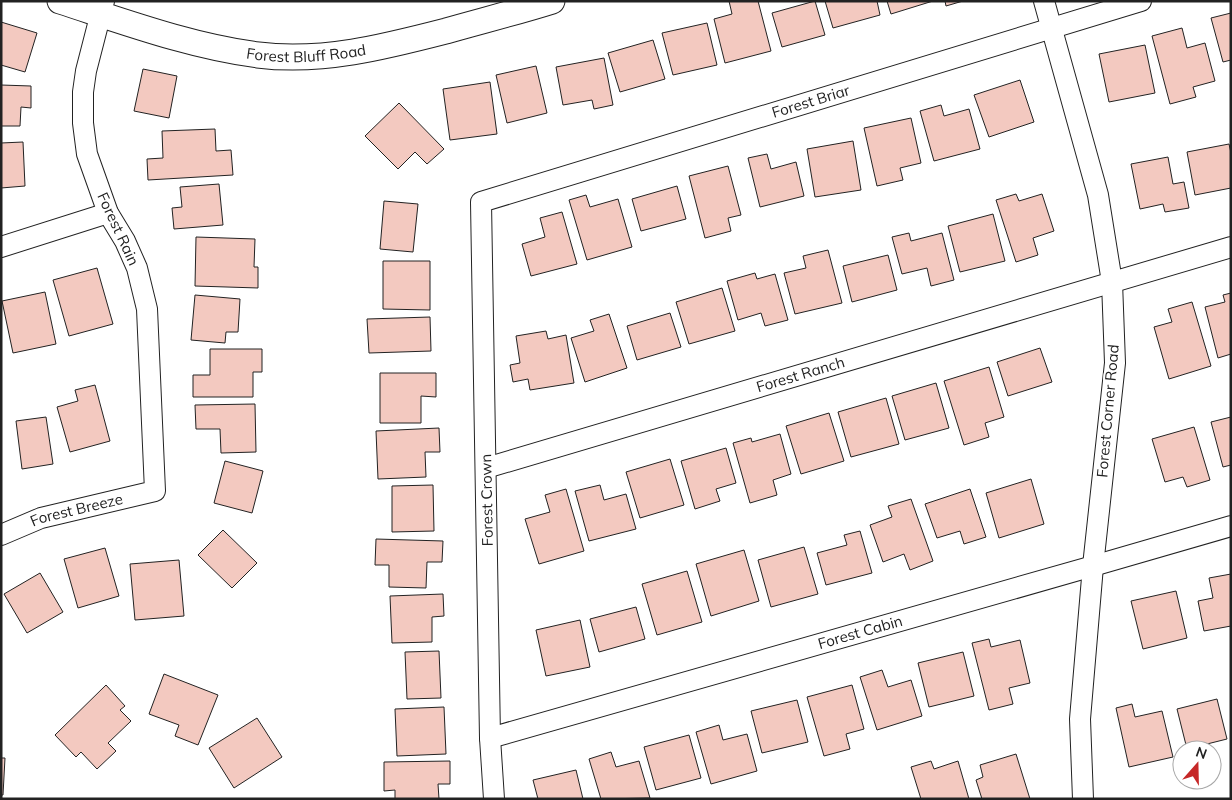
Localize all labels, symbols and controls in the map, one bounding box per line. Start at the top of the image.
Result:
street label: Forest Bluff Road [245,40,367,66]
street label: Forest Briar [769,80,853,122]
street label: Forest Rain [93,189,144,268]
street label: Forest Corner Road [1092,344,1123,478]
street label: Forest Ranch [754,352,847,396]
street label: Forest Crown [476,454,497,546]
street label: Forest Breeze [27,489,125,530]
street label: Forest Cabin [816,611,905,653]
north arrow [1172,740,1222,790]
text: N [1193,743,1209,763]

